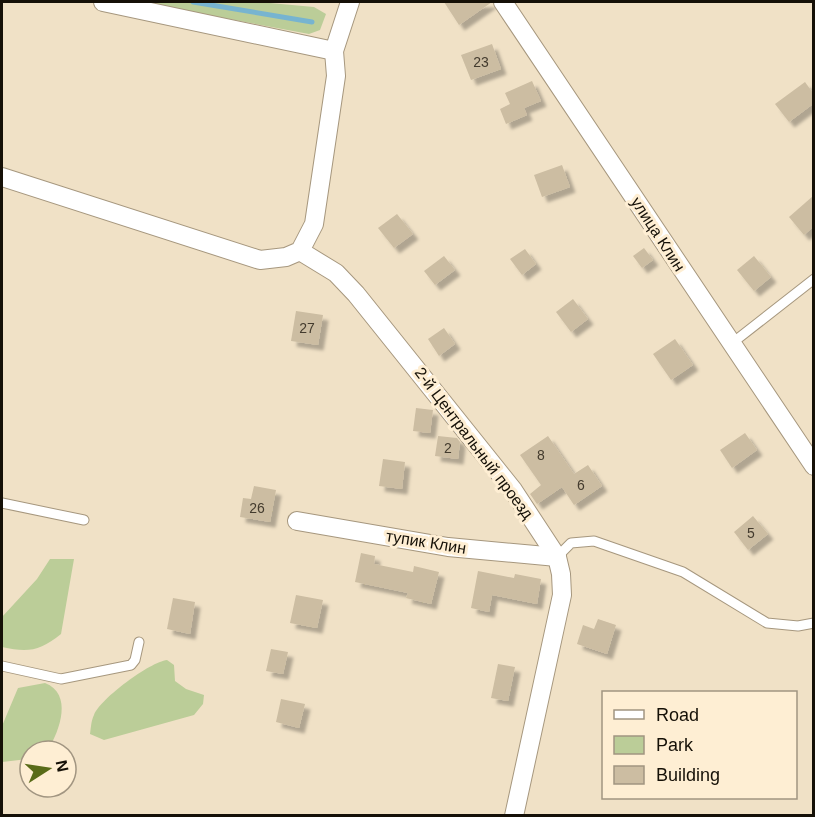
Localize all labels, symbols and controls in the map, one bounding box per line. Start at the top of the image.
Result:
house number: 23 [473,54,489,70]
street label: улица Клин [628,194,688,274]
house number: 27 [299,320,315,336]
street label: 2-й Центральный проезд [411,363,537,523]
house number: 2 [444,440,452,456]
house number: 8 [537,447,545,463]
house number: 6 [577,477,585,493]
house number: 26 [249,500,265,516]
house number: 5 [747,525,755,541]
street label: тупик Клин [385,527,467,557]
legend [602,691,797,799]
text: Road [656,705,699,725]
text: Park [656,735,694,755]
north arrow [18,739,78,799]
text: N [53,759,72,773]
text: Building [656,765,720,785]

